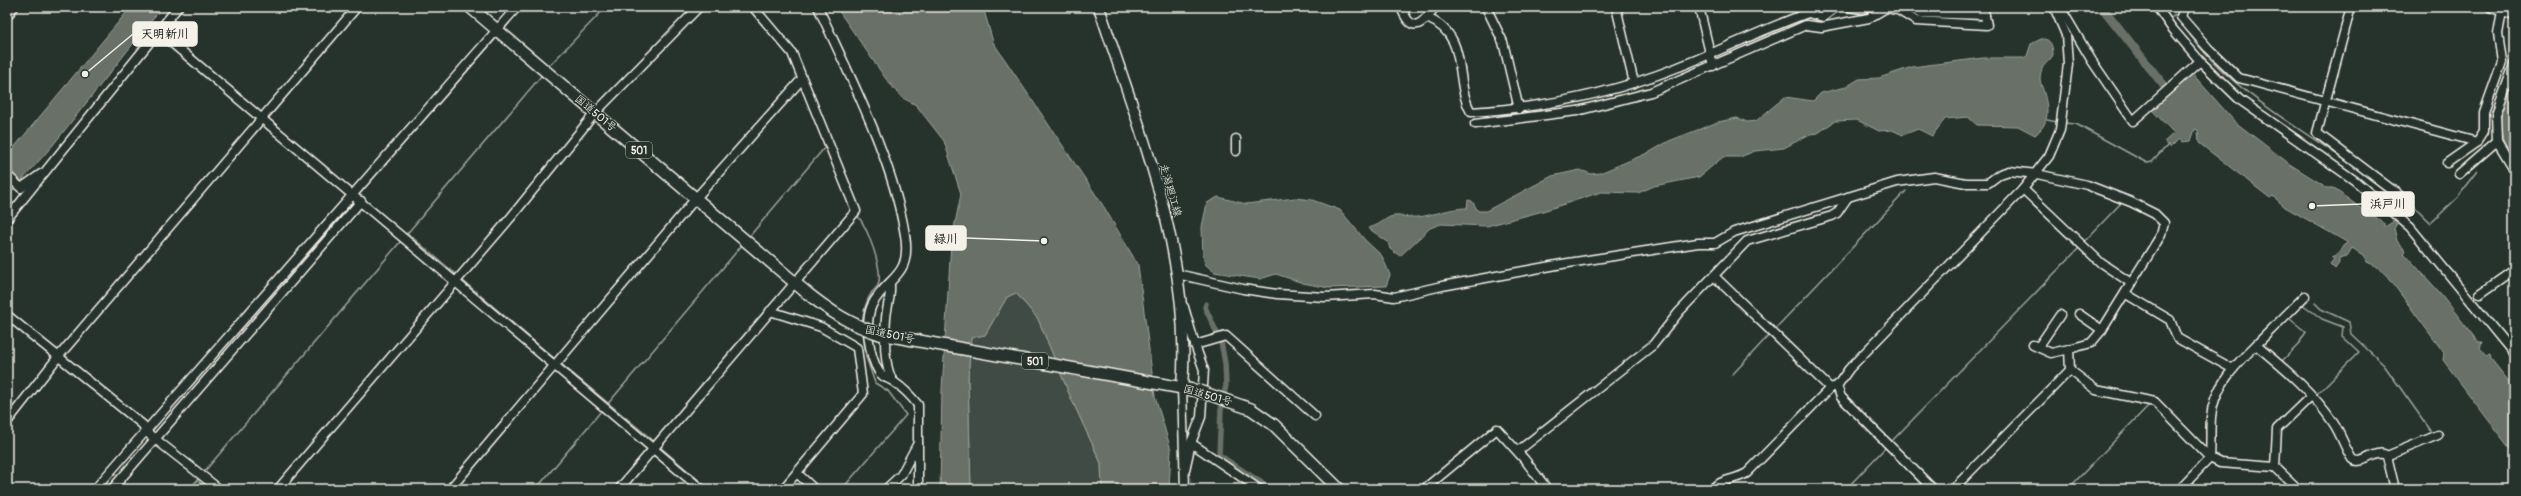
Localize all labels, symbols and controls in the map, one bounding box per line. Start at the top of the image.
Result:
callout: 天明新川 [133,22,197,46]
text: 天明新川 [141,27,189,42]
street label: 国道501号 [572,92,619,135]
road number: 501 [626,142,652,158]
street label: 走潟廻江線 [1157,162,1184,218]
callout: 浜戸川 [2362,192,2414,216]
text: 浜戸川 [2370,197,2406,212]
callout: 緑川 [926,226,966,250]
text: 緑川 [934,232,958,247]
street label: 国道501号 [864,323,916,346]
road number: 501 [1022,353,1048,369]
street label: 国道501号 [1182,382,1234,409]

